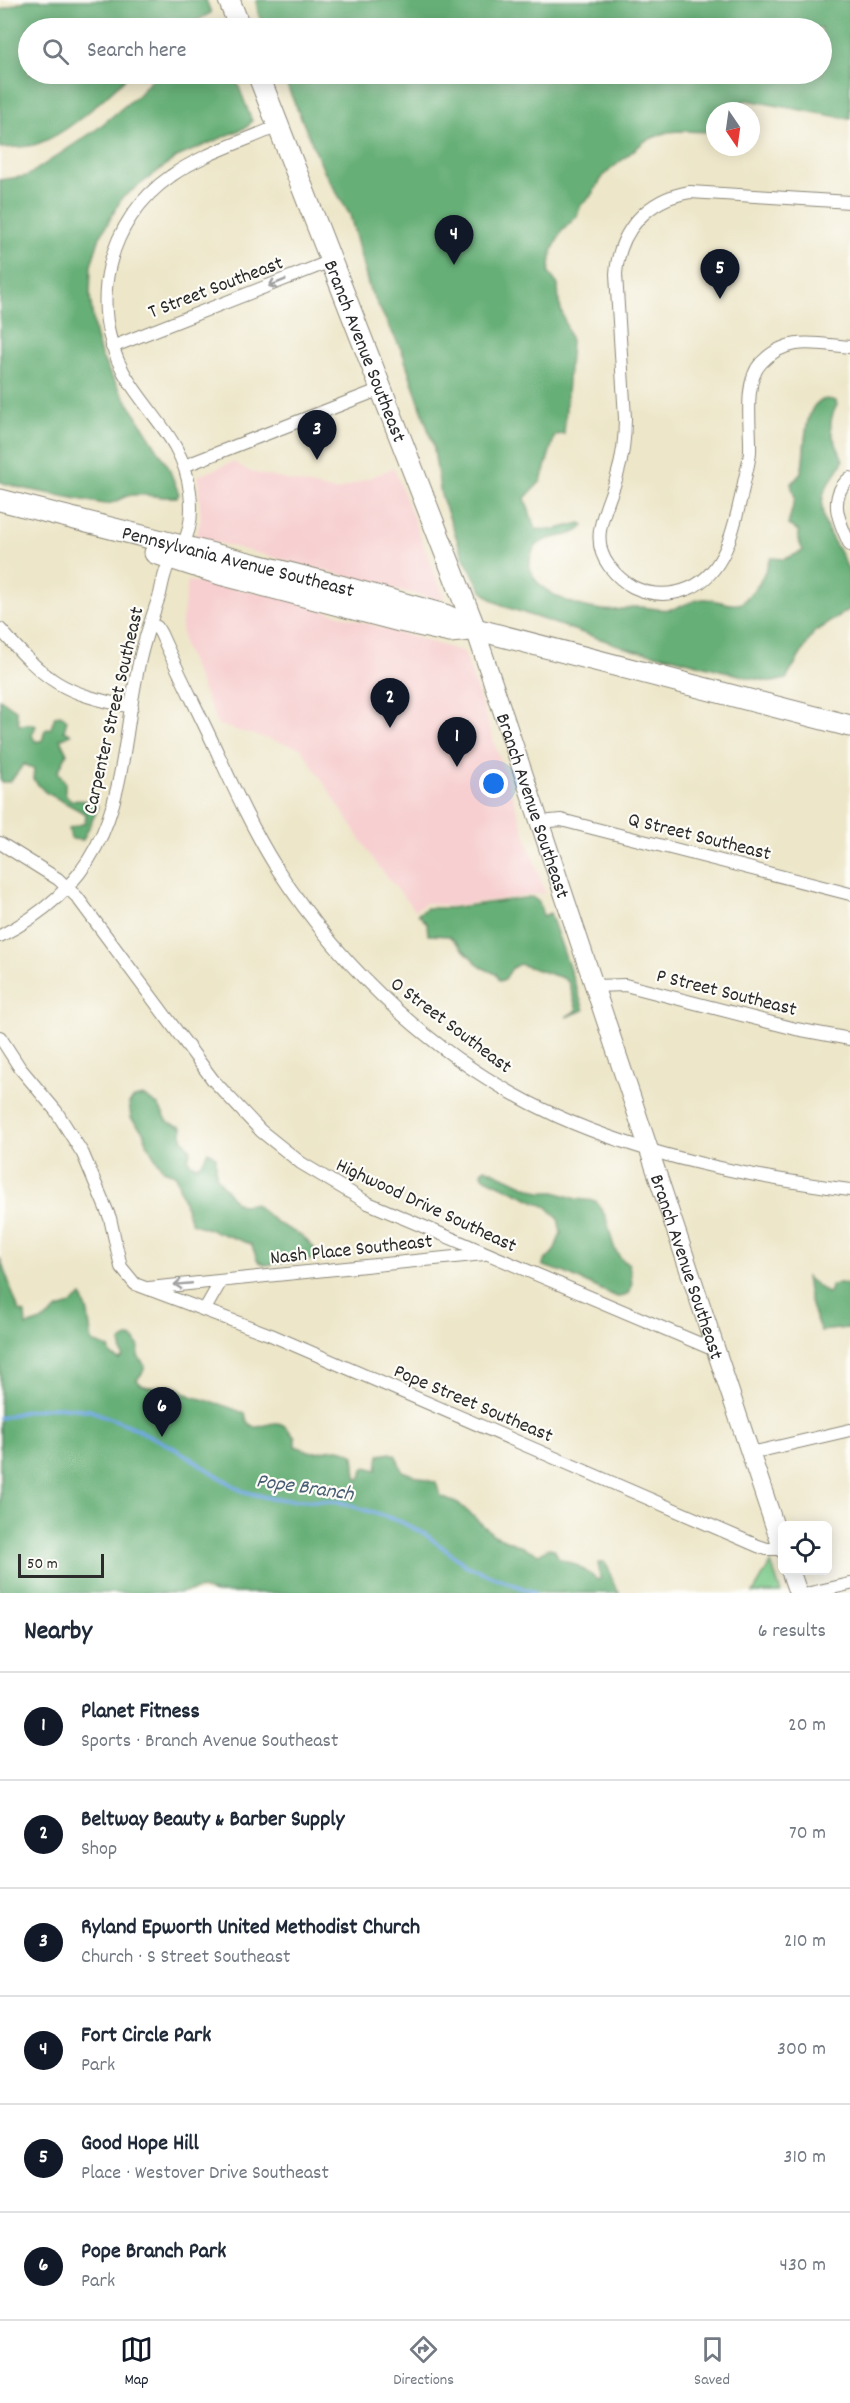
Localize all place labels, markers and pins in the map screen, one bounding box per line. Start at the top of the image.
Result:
pin: 4 [434,216,474,265]
pin: 5 [700,250,740,299]
pin: 3 [298,410,336,460]
pin: 2 [370,678,410,728]
pin: 1 [438,718,476,767]
pin: 6 [142,1388,182,1437]

